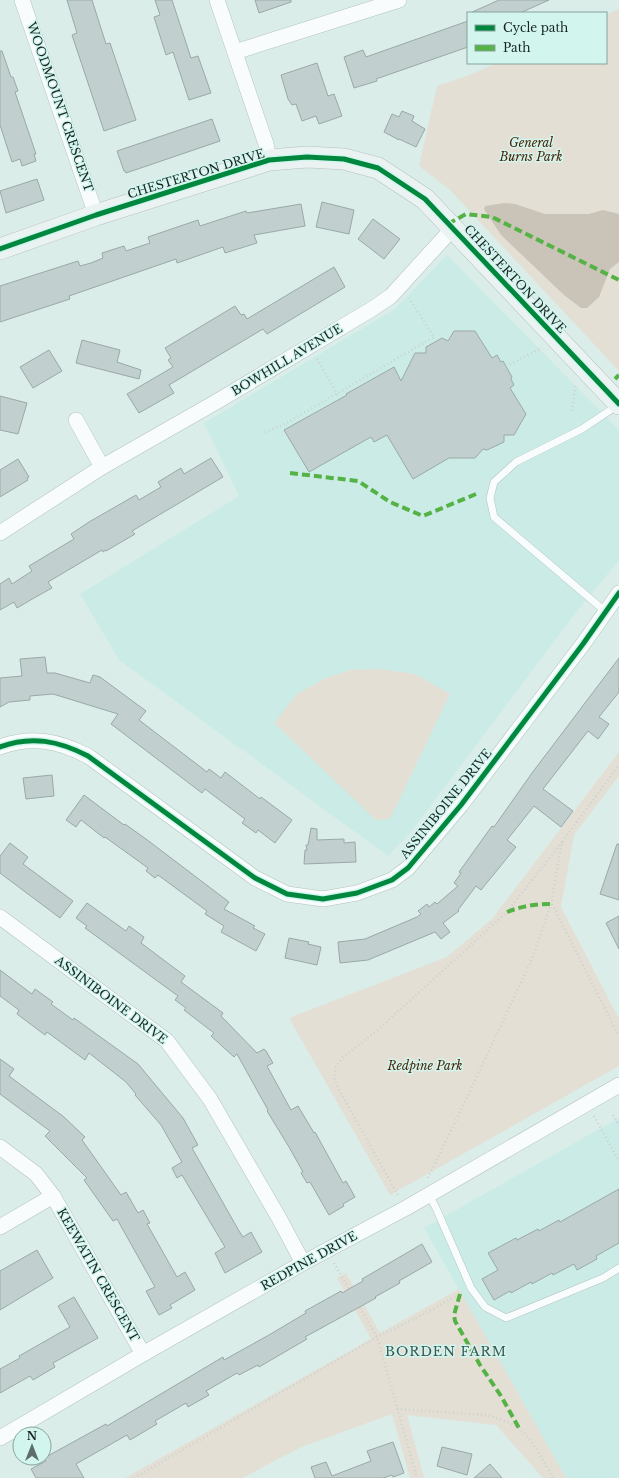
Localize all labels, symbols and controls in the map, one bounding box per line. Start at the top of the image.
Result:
legend [467,12,607,64]
street label: WOODMOUNT CRESCENT [24,19,97,194]
text: Cycle path [503,20,568,35]
text: Path [503,40,531,55]
park label: General Burns Park [499,135,562,164]
street label: CHESTERTON DRIVE [125,145,267,202]
street label: CHESTERTON DRIVE [461,221,570,336]
street label: BOWHILL AVENUE [229,320,345,399]
street label: ASSINIBOINE DRIVE [396,746,495,862]
street label: ASSINIBOINE DRIVE [51,952,171,1047]
park label: Redpine Park [386,1058,463,1073]
street label: KEEWATIN CRESCENT [54,1205,143,1344]
street label: REDPINE DRIVE [258,1228,360,1293]
district label: BORDEN FARM [385,1343,507,1360]
north arrow [12,1426,52,1466]
text: N [27,1429,38,1443]

